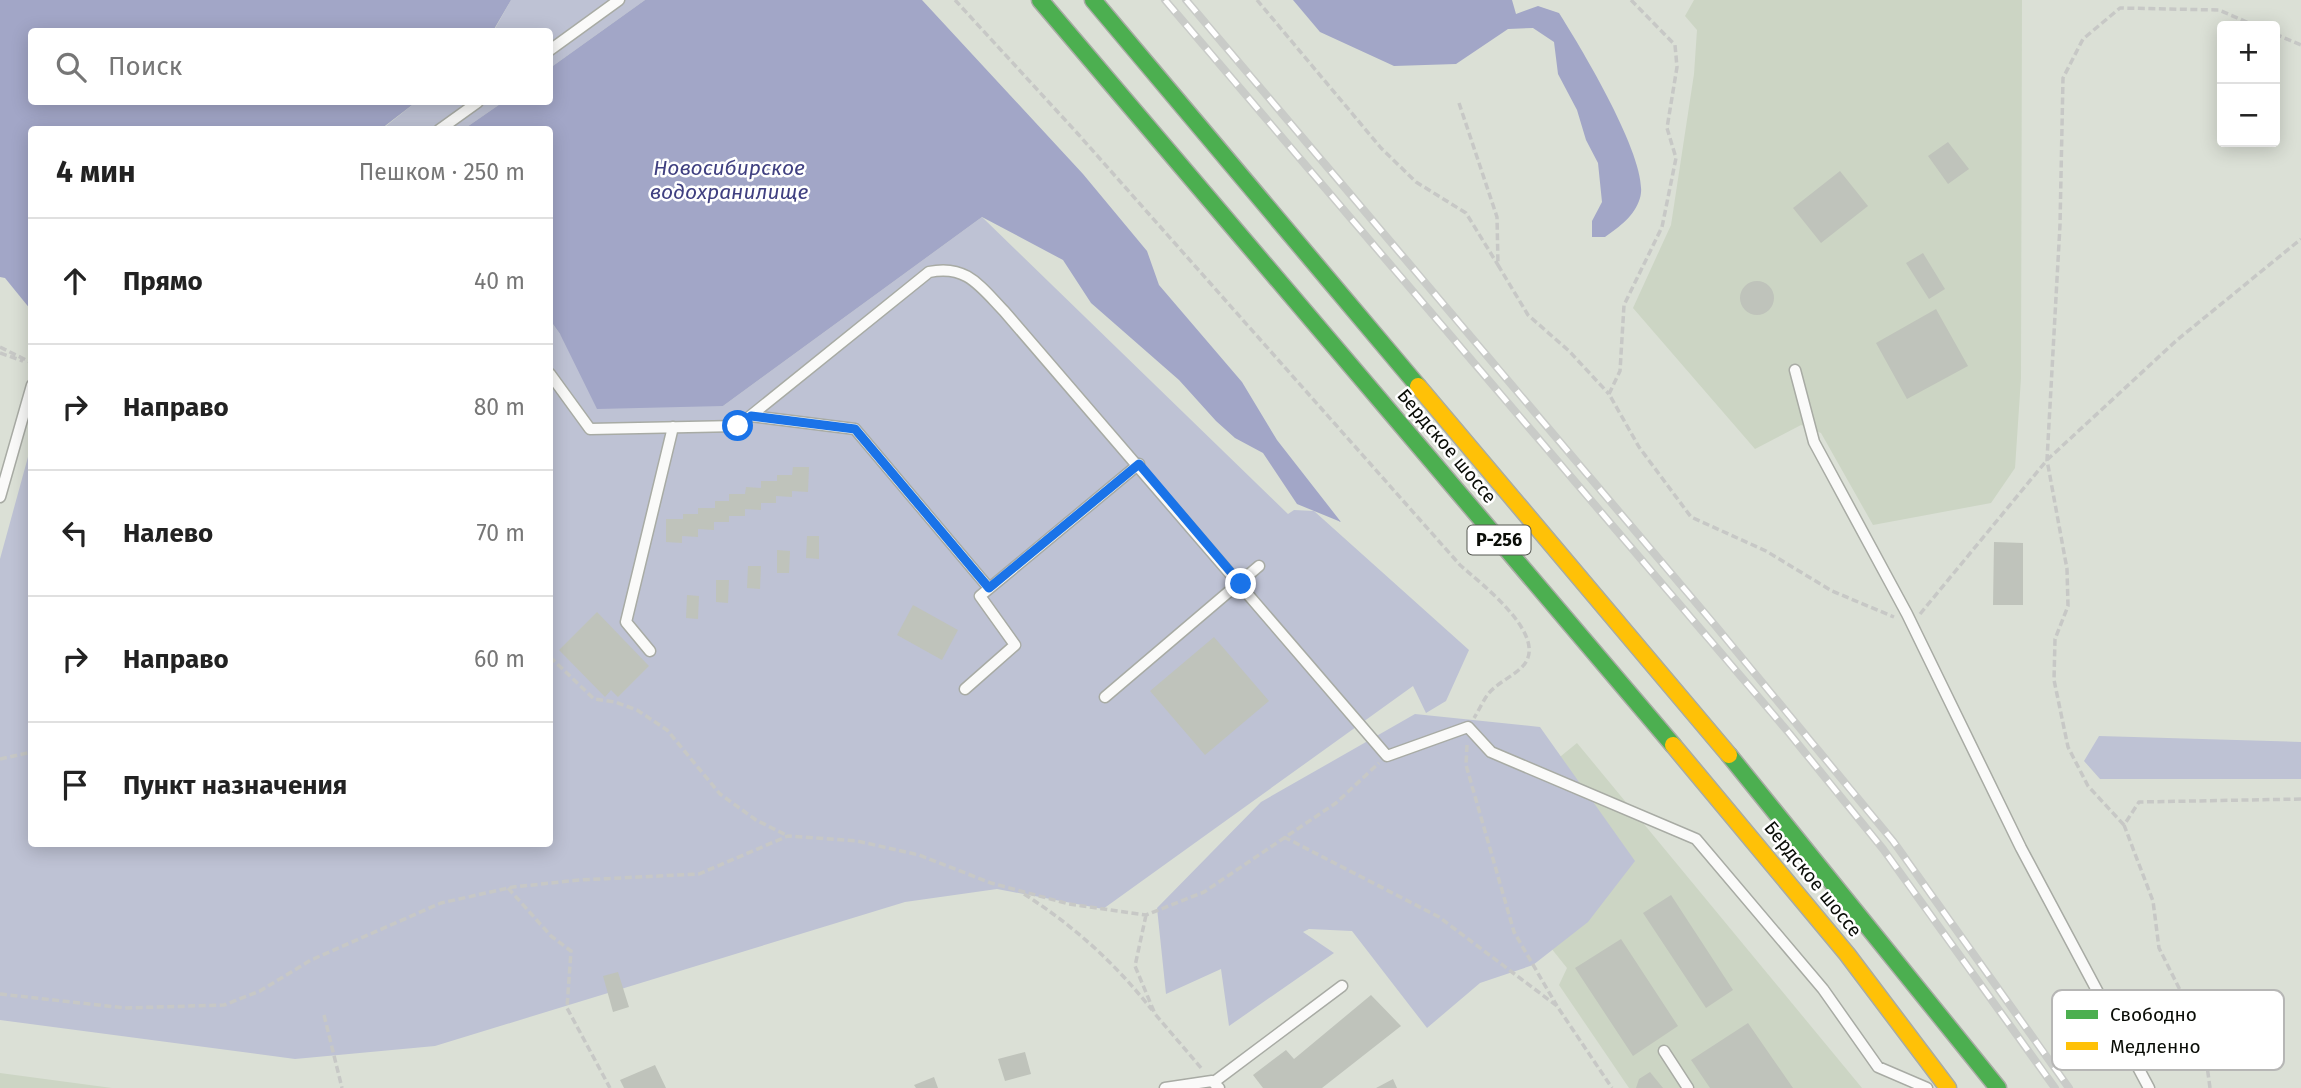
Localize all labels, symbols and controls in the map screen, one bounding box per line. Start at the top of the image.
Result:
map controls [2217,21,2280,147]
button: + [2217,21,2280,84]
search box [28,28,553,105]
icon: search [52,48,90,86]
text: Поиск [108,51,182,82]
button: − [2217,84,2280,147]
text: 4 мин [56,154,136,190]
water label: Новосибирское водохранилище [650,155,808,205]
text: Пешком · 250 m [359,158,525,186]
icon: ahead [56,262,94,300]
text: Прямо [123,266,203,297]
text: 40 m [474,267,525,295]
street label: Бердское шоссе [1392,384,1502,508]
icon: right [56,388,94,426]
text: Направо [123,392,229,423]
text: 80 m [474,393,525,421]
route start [722,410,753,441]
icon: left [56,514,94,552]
text: Налево [123,518,213,549]
text: 70 m [476,519,525,547]
road number: Р-256 [1468,526,1530,554]
route end [1225,568,1256,599]
icon: right [56,640,94,678]
text: Направо [123,644,229,675]
text: 60 m [474,645,525,673]
icon: arrive [56,766,94,804]
text: Пункт назначения [123,770,347,801]
street label: Бердское шоссе [1759,816,1867,942]
legend [2052,990,2284,1070]
text: Свободно [2110,1003,2197,1026]
text: Медленно [2110,1035,2201,1058]

